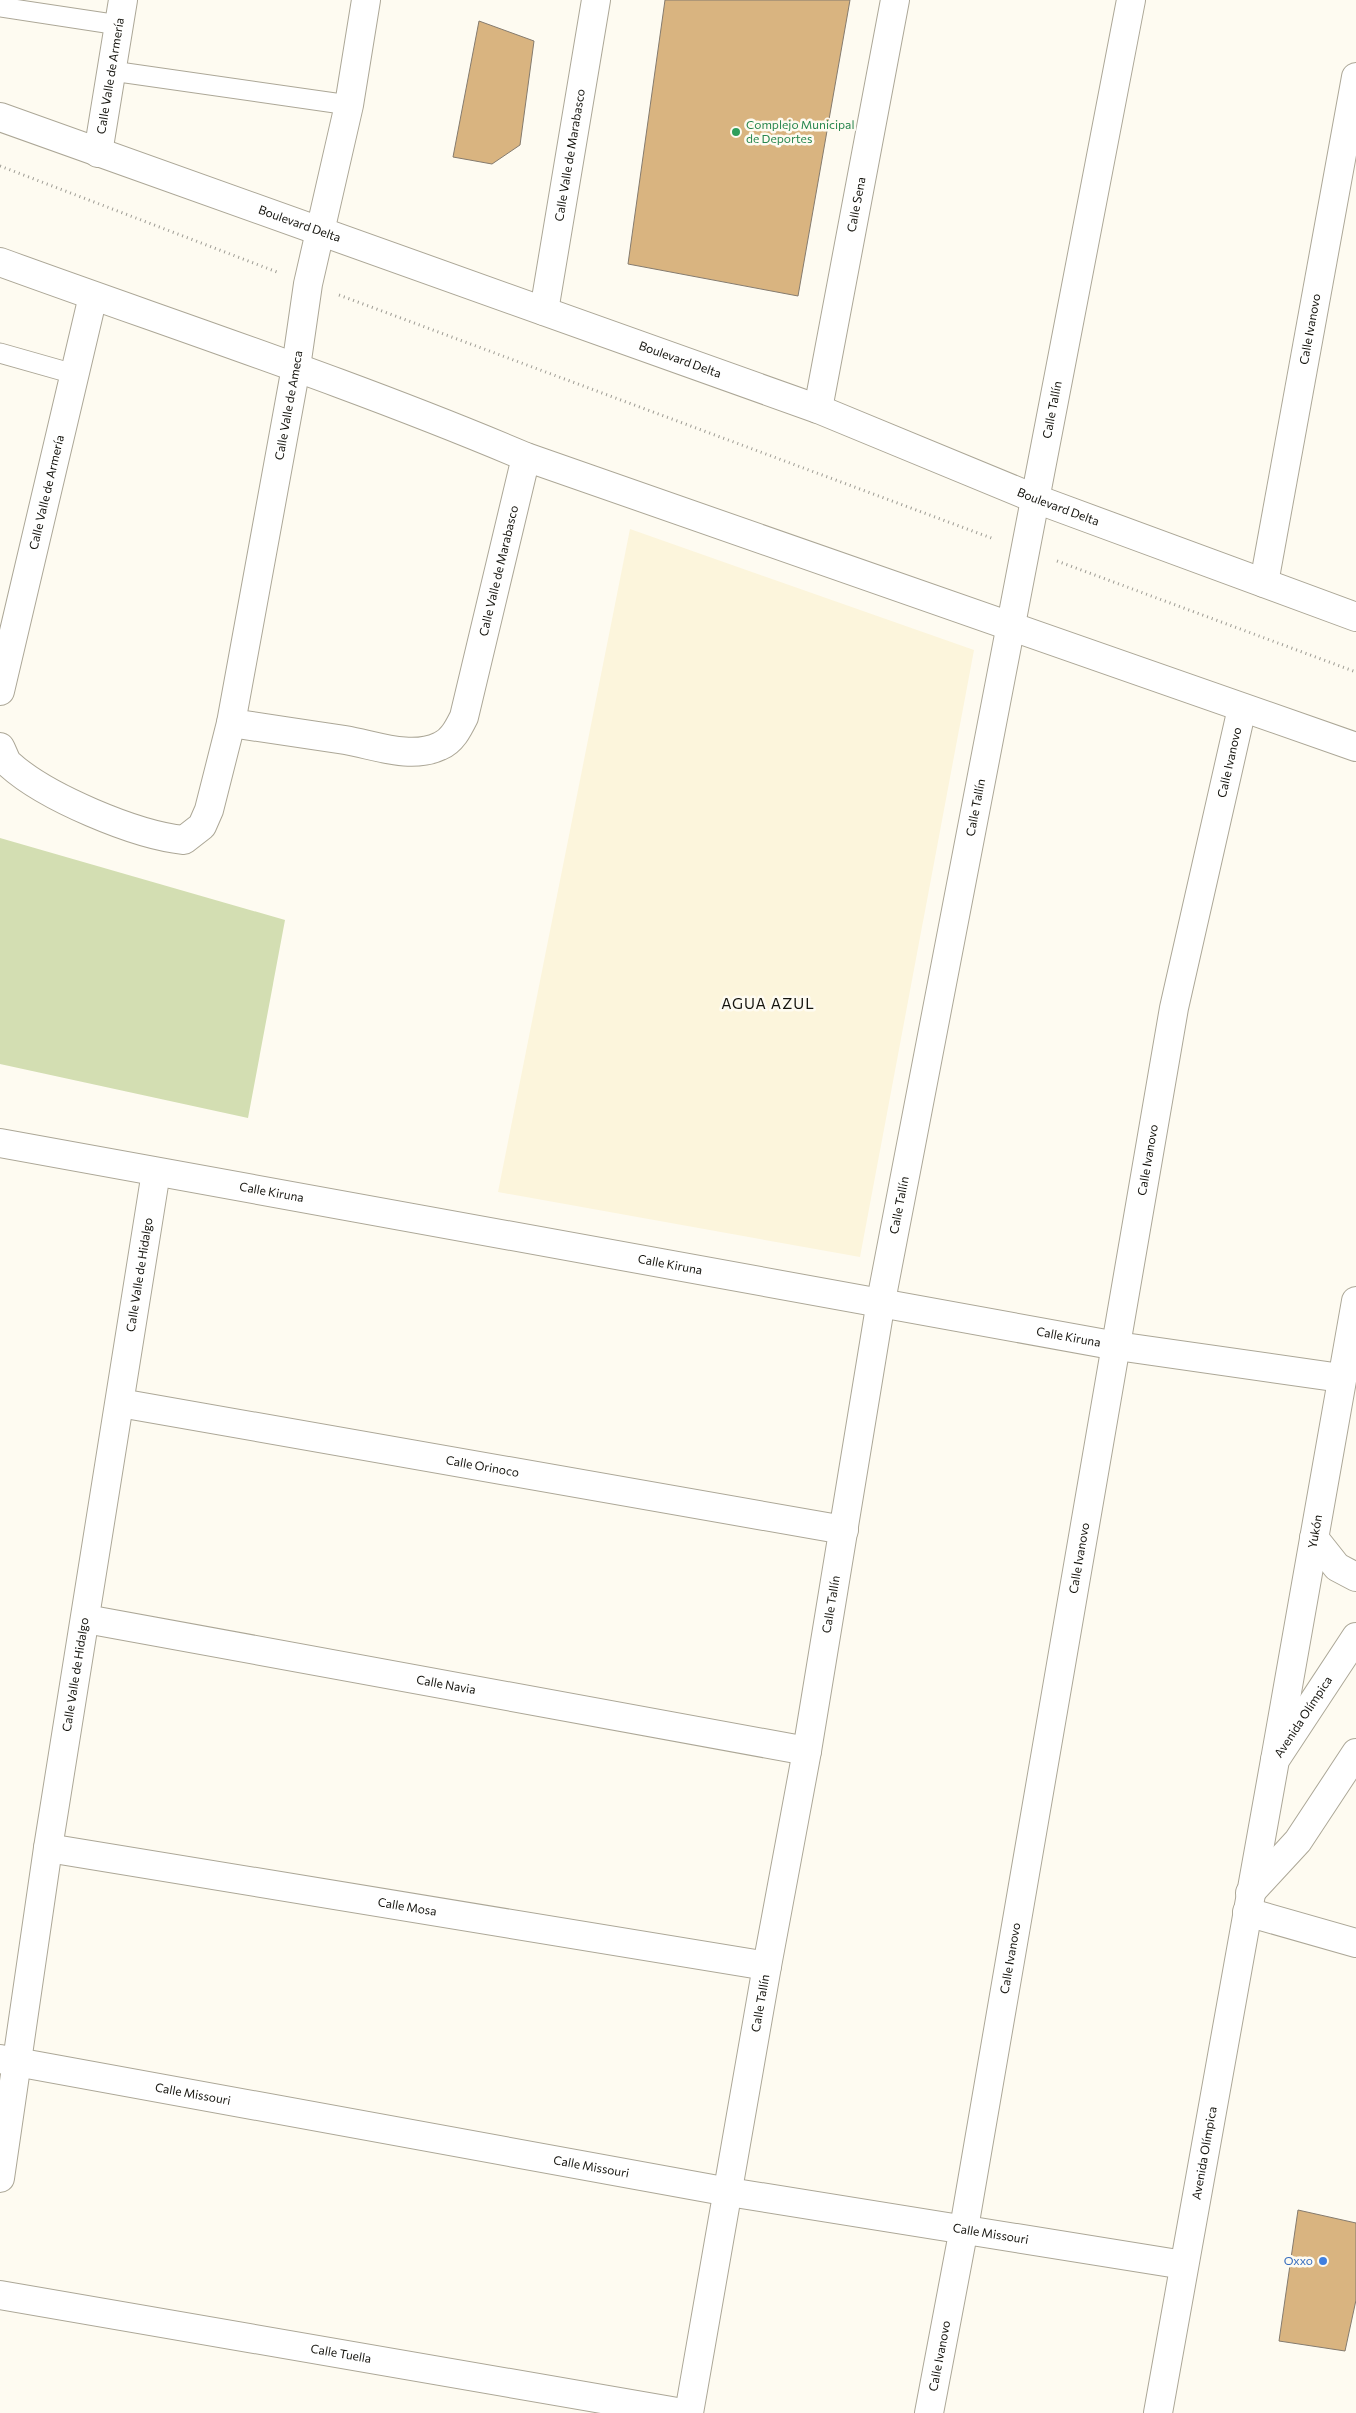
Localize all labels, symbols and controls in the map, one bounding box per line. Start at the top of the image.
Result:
street label: Calle Valle de Armería [93,17,126,135]
street label: Calle Valle de Marabasco [551,88,587,222]
place label: Complejo Municipal de Deportes [746,117,854,145]
marker: Complejo Municipal de Deportes [730,126,742,138]
street label: Calle Sena [843,176,868,233]
street label: Boulevard Delta [257,202,343,244]
street label: Calle Ivanovo [1296,292,1322,366]
street label: Boulevard Delta [637,338,723,380]
street label: Calle Valle de Ameca [271,350,304,461]
street label: Calle Tallín [1039,380,1064,440]
street label: Calle Valle de Armería [25,433,66,551]
street label: Boulevard Delta [1016,484,1101,528]
street label: Calle Valle de Marabasco [476,504,520,637]
street label: Calle Ivanovo [1214,726,1243,799]
street label: Calle Tallín [962,777,987,837]
district label: AGUA AZUL [721,994,815,1012]
street label: Calle Ivanovo [1134,1123,1160,1196]
street label: Calle Tallín [886,1175,911,1235]
street label: Calle Kiruna [238,1179,305,1204]
street label: Calle Valle de Hidalgo [123,1216,155,1333]
street label: Calle Kiruna [637,1251,703,1276]
street label: Calle Kiruna [1035,1323,1102,1349]
street label: Calle Orinoco [445,1452,520,1479]
street label: Yukón [1304,1513,1324,1549]
street label: Calle Ivanovo [1065,1521,1091,1595]
street label: Calle Tallín [818,1574,842,1634]
street label: Calle Valle de Hidalgo [59,1616,91,1733]
street label: Calle Navia [415,1672,477,1696]
street label: Avenida Olímpica [1271,1673,1334,1760]
street label: Calle Mosa [377,1894,438,1918]
street label: Calle Ivanovo [996,1921,1022,1995]
street label: Calle Tallín [748,1973,771,2033]
street label: Calle Missouri [154,2079,232,2107]
street label: Avenida Olímpica [1188,2105,1219,2201]
street label: Calle Missouri [552,2152,630,2180]
street label: Calle Missouri [952,2220,1030,2246]
place label: Oxxo [1284,2253,1313,2267]
marker: Oxxo [1317,2255,1329,2267]
street label: Calle Ivanovo [925,2319,952,2392]
street label: Calle Tuella [310,2341,373,2365]

